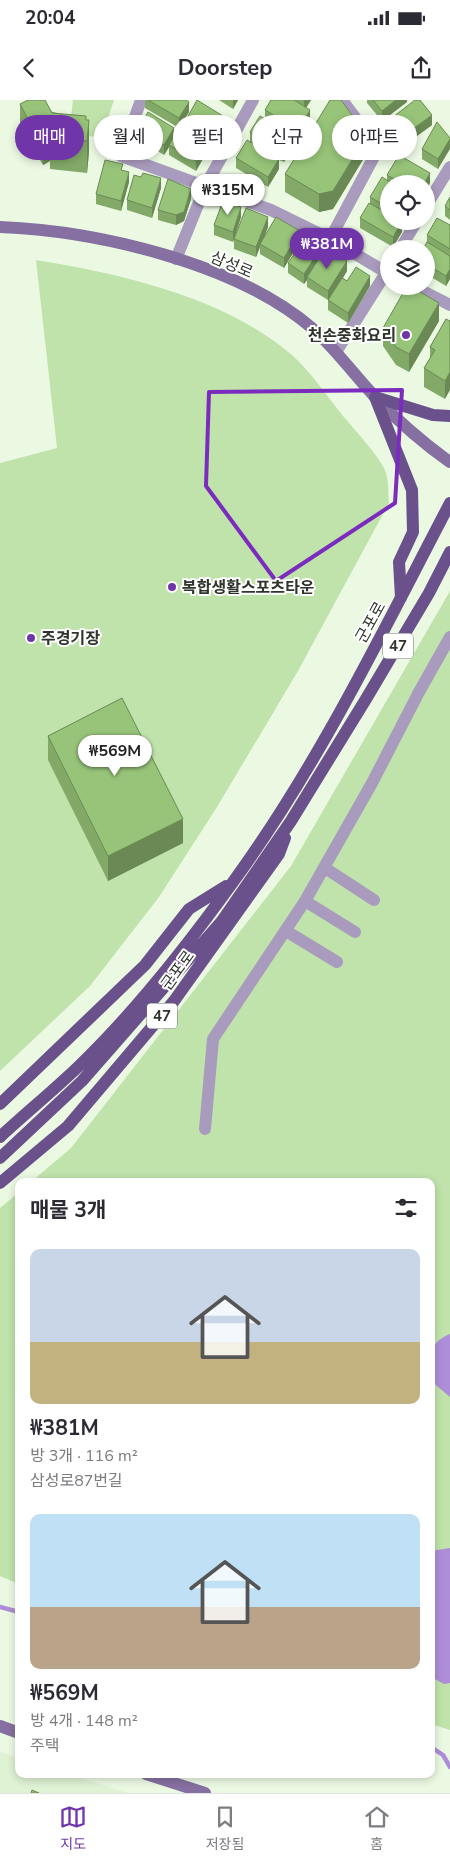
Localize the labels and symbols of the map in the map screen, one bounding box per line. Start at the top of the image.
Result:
pin: ₩315M [193,174,263,216]
pin: ₩381M [292,228,362,270]
street label: 삼성로 [207,246,256,284]
place label: 천손중화요리 [308,325,396,347]
marker: 천손중화요리 [400,329,412,341]
place label: 복합생활스포츠타운 [182,577,314,599]
marker: 복합생활스포츠타운 [166,581,178,593]
street label: 군포로 [351,598,391,647]
place label: 주경기장 [41,628,100,650]
marker: 주경기장 [25,632,37,644]
road number: 47 [383,634,413,658]
pin: ₩569M [80,734,150,777]
street label: 군포로 [156,946,200,995]
road number: 47 [147,1004,177,1028]

